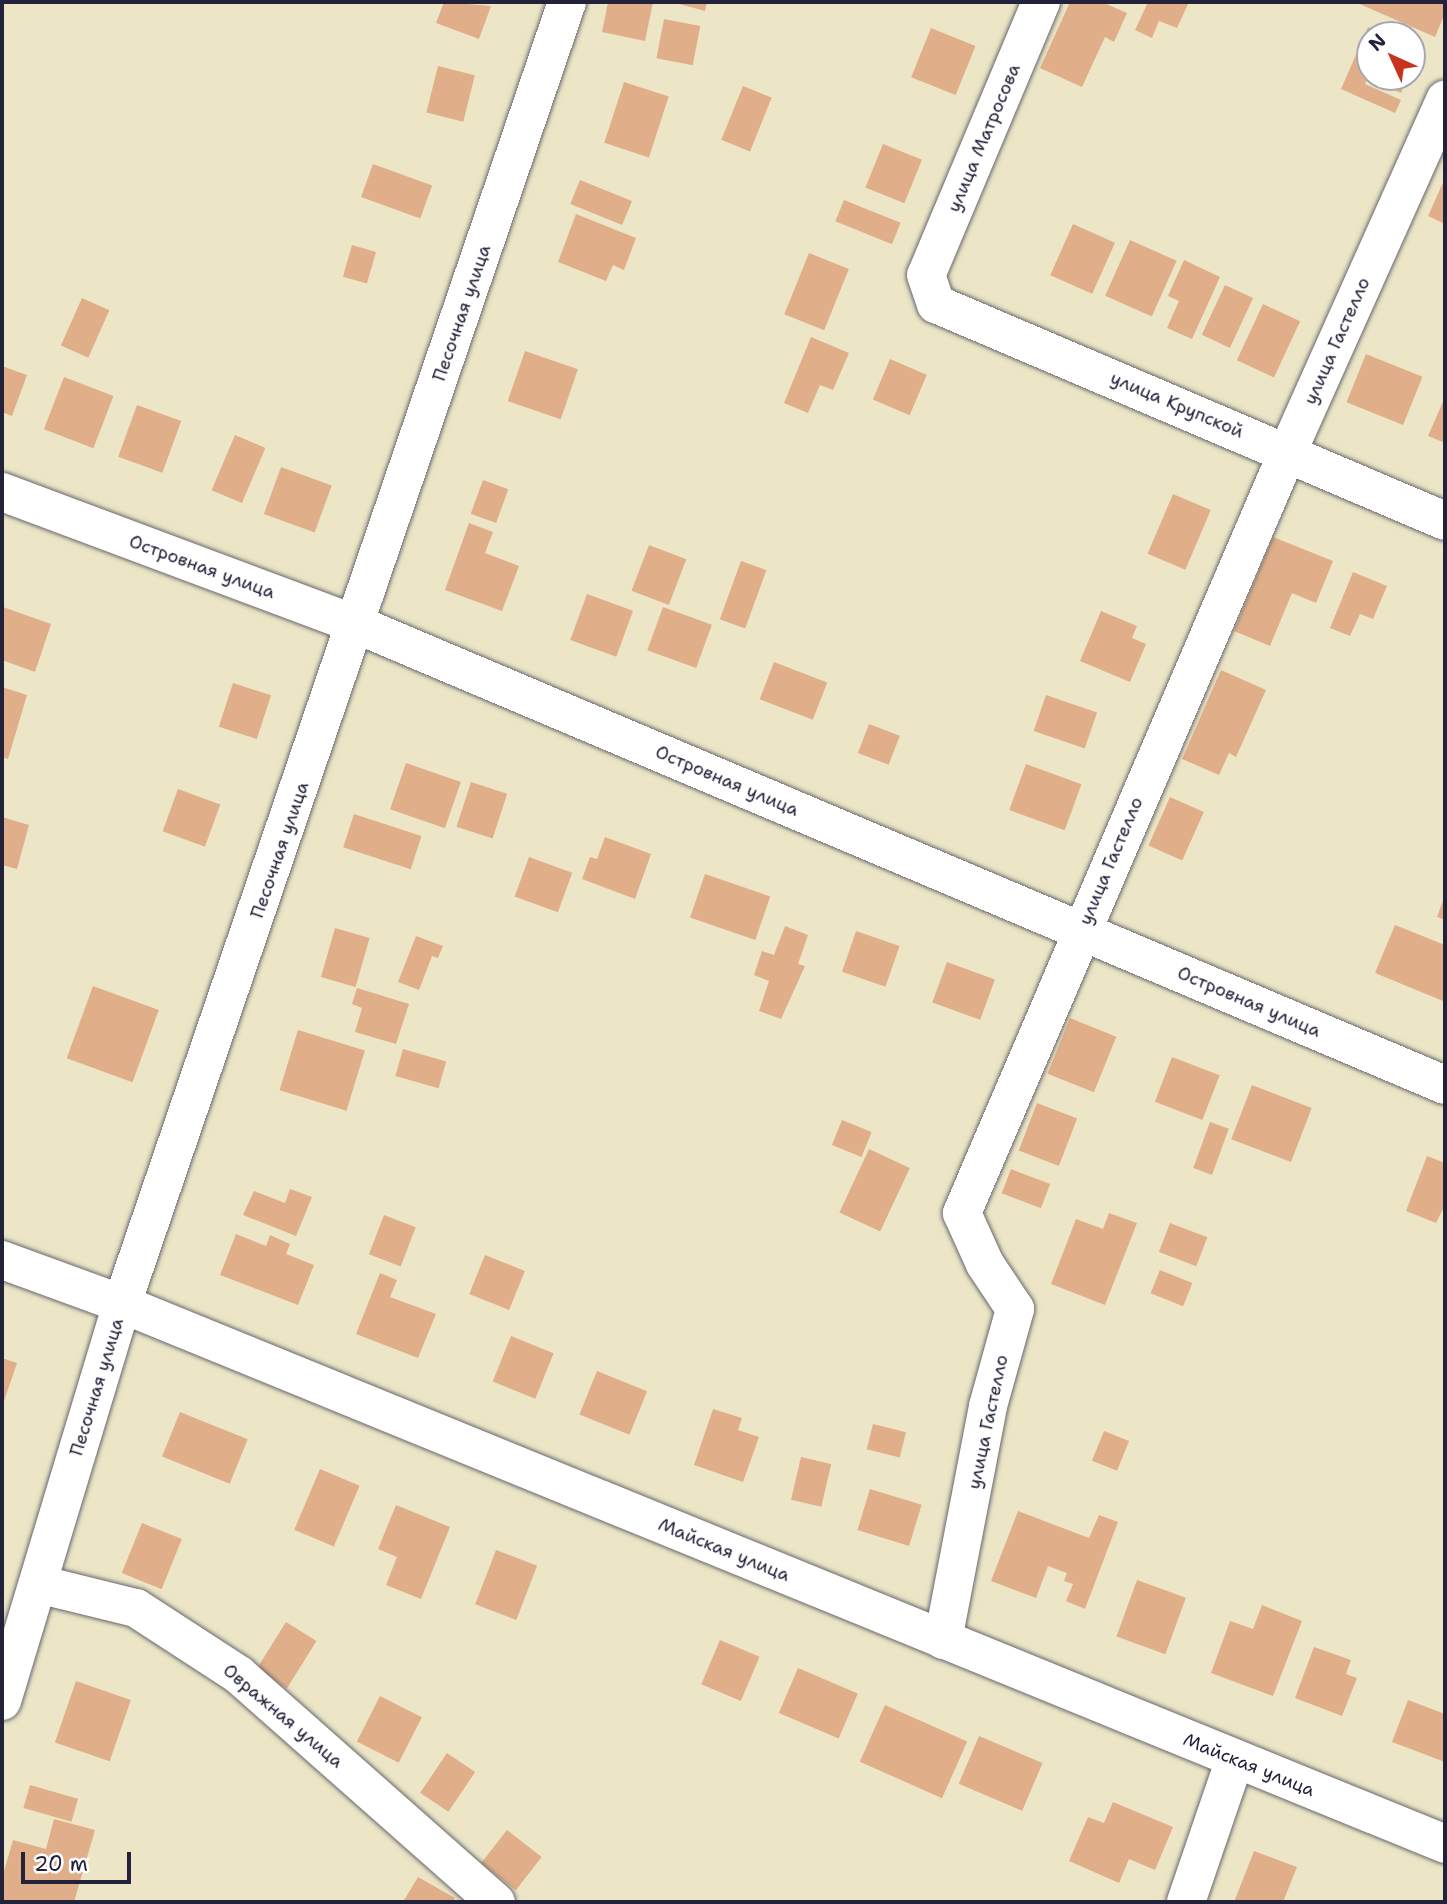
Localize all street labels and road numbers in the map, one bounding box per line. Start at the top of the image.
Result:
street label: улица Матросова [943,61,1025,215]
street label: Песочная улица [429,242,495,384]
street label: улица Гастелло [1299,274,1375,408]
street label: улица Крупской [1107,367,1247,443]
street label: Островная улица [126,531,278,603]
street label: Островная улица [652,741,802,821]
street label: Песочная улица [247,779,313,921]
street label: улица Гастелло [1074,794,1148,928]
street label: Островная улица [1174,962,1324,1042]
street label: Песочная улица [66,1315,128,1459]
street label: улица Гастелло [963,1353,1013,1491]
street label: Майская улица [655,1514,793,1586]
street label: Овражная улица [219,1659,347,1773]
street label: Майская улица [1180,1729,1318,1801]

